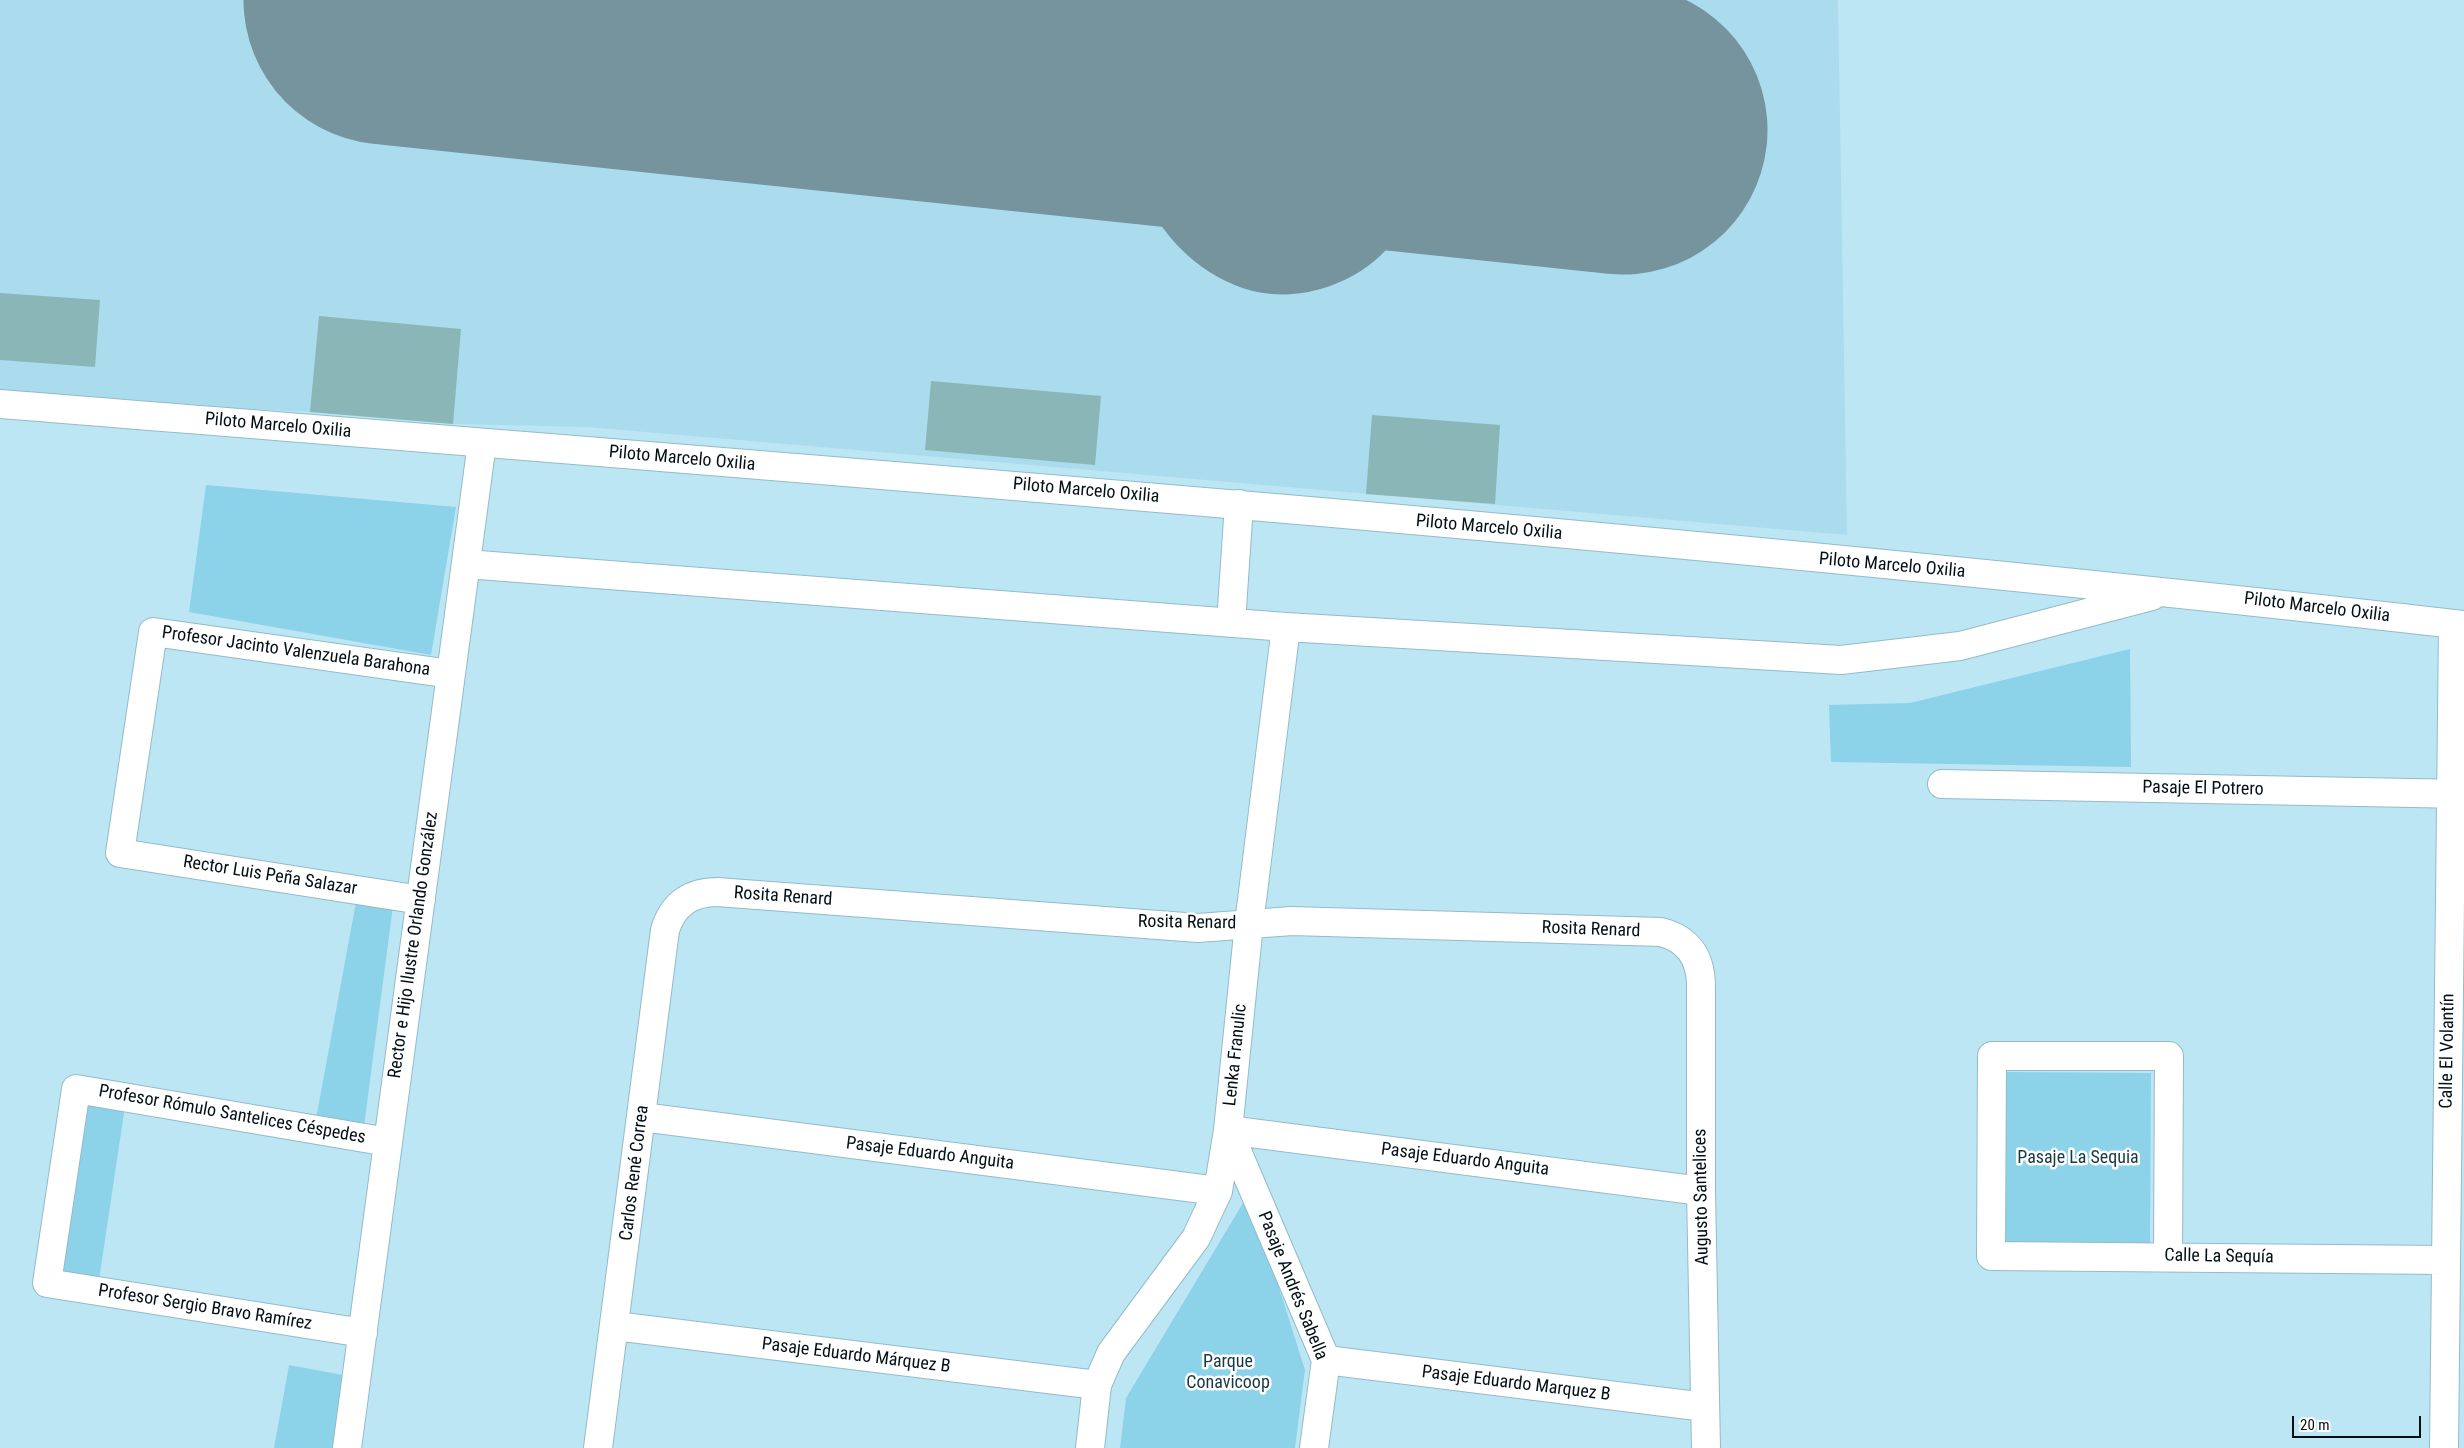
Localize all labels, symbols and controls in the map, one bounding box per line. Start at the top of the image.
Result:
street label: Piloto Marcelo Oxilia [204,409,352,443]
street label: Piloto Marcelo Oxilia [608,442,756,476]
street label: Piloto Marcelo Oxilia [1012,474,1160,508]
street label: Piloto Marcelo Oxilia [1415,511,1563,545]
street label: Piloto Marcelo Oxilia [1818,549,1966,583]
street label: Piloto Marcelo Oxilia [2243,588,2391,628]
street label: Profesor Jacinto Valenzuela Barahona [160,622,432,682]
street label: Pasaje El Potrero [2142,777,2264,801]
street label: Rector e Hijo Ilustre Orlando González [385,810,443,1080]
street label: Rector Luis Peña Salazar [181,852,359,900]
street label: Rosita Renard [733,883,833,911]
street label: Rosita Renard [1138,911,1236,935]
street label: Rosita Renard [1541,917,1641,943]
street label: Calle El Volantín [2436,993,2460,1109]
street label: Lenka Franulic [1220,1003,1252,1107]
street label: Profesor Rómulo Santelices Céspedes [97,1081,367,1149]
street label: Carlos René Correa [616,1104,654,1242]
street label: Augusto Santelices [1690,1128,1714,1266]
street label: Pasaje Eduardo Anguita [845,1133,1015,1175]
street label: Pasaje Eduardo Anguita [1380,1139,1550,1181]
park label: Pasaje La Sequia [2017,1147,2139,1169]
street label: Pasaje Andrés Sabella [1252,1209,1332,1363]
street label: Calle La Sequía [2164,1245,2274,1269]
street label: Profesor Sergio Bravo Ramírez [97,1280,313,1336]
street label: Pasaje Eduardo Márquez B [760,1334,952,1378]
park label: Parque Conavicoop [1186,1351,1270,1394]
street label: Pasaje Eduardo Marquez B [1420,1362,1612,1406]
scale bar [2294,1406,2423,1438]
text: 20 m [2300,1416,2330,1434]

